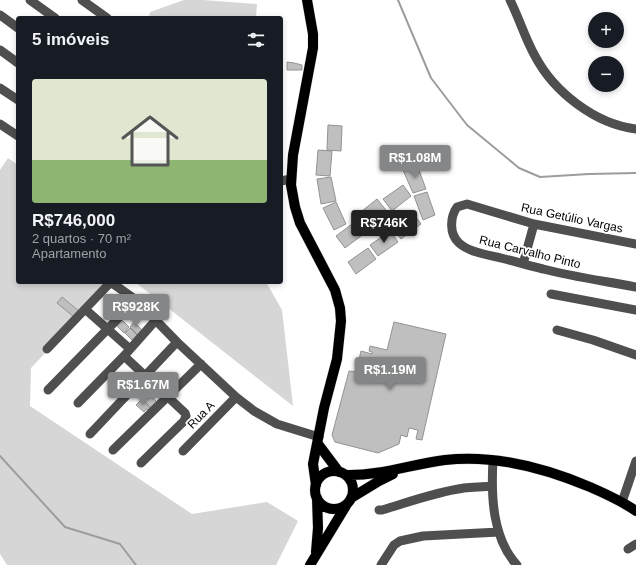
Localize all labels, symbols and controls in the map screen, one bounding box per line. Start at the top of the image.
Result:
map controls [588,12,624,92]
button: + [588,12,624,48]
icon: filters [245,29,267,51]
text: 5 imóveis [32,30,110,49]
button: − [588,56,624,92]
icon: home [114,105,186,177]
pin: R$1.08M [378,145,452,179]
text: R$1.08M [389,150,441,165]
street label: Rua Getúlio Vargas [520,200,624,236]
pin: R$746K [351,210,417,244]
text: R$746,000 [32,211,115,230]
text: R$746K [360,215,408,230]
text: 2 quartos · 70 m² [32,231,131,246]
street label: Rua Carvalho Pinto [478,233,582,271]
text: Apartamento [32,246,106,261]
pin: R$928K [103,294,169,328]
text: R$928K [112,299,160,314]
pin: R$1.19M [353,357,427,391]
text: R$1.19M [364,362,416,377]
pin: R$1.67M [106,372,180,406]
text: R$1.67M [117,377,169,392]
street label: Rua A [185,398,217,432]

